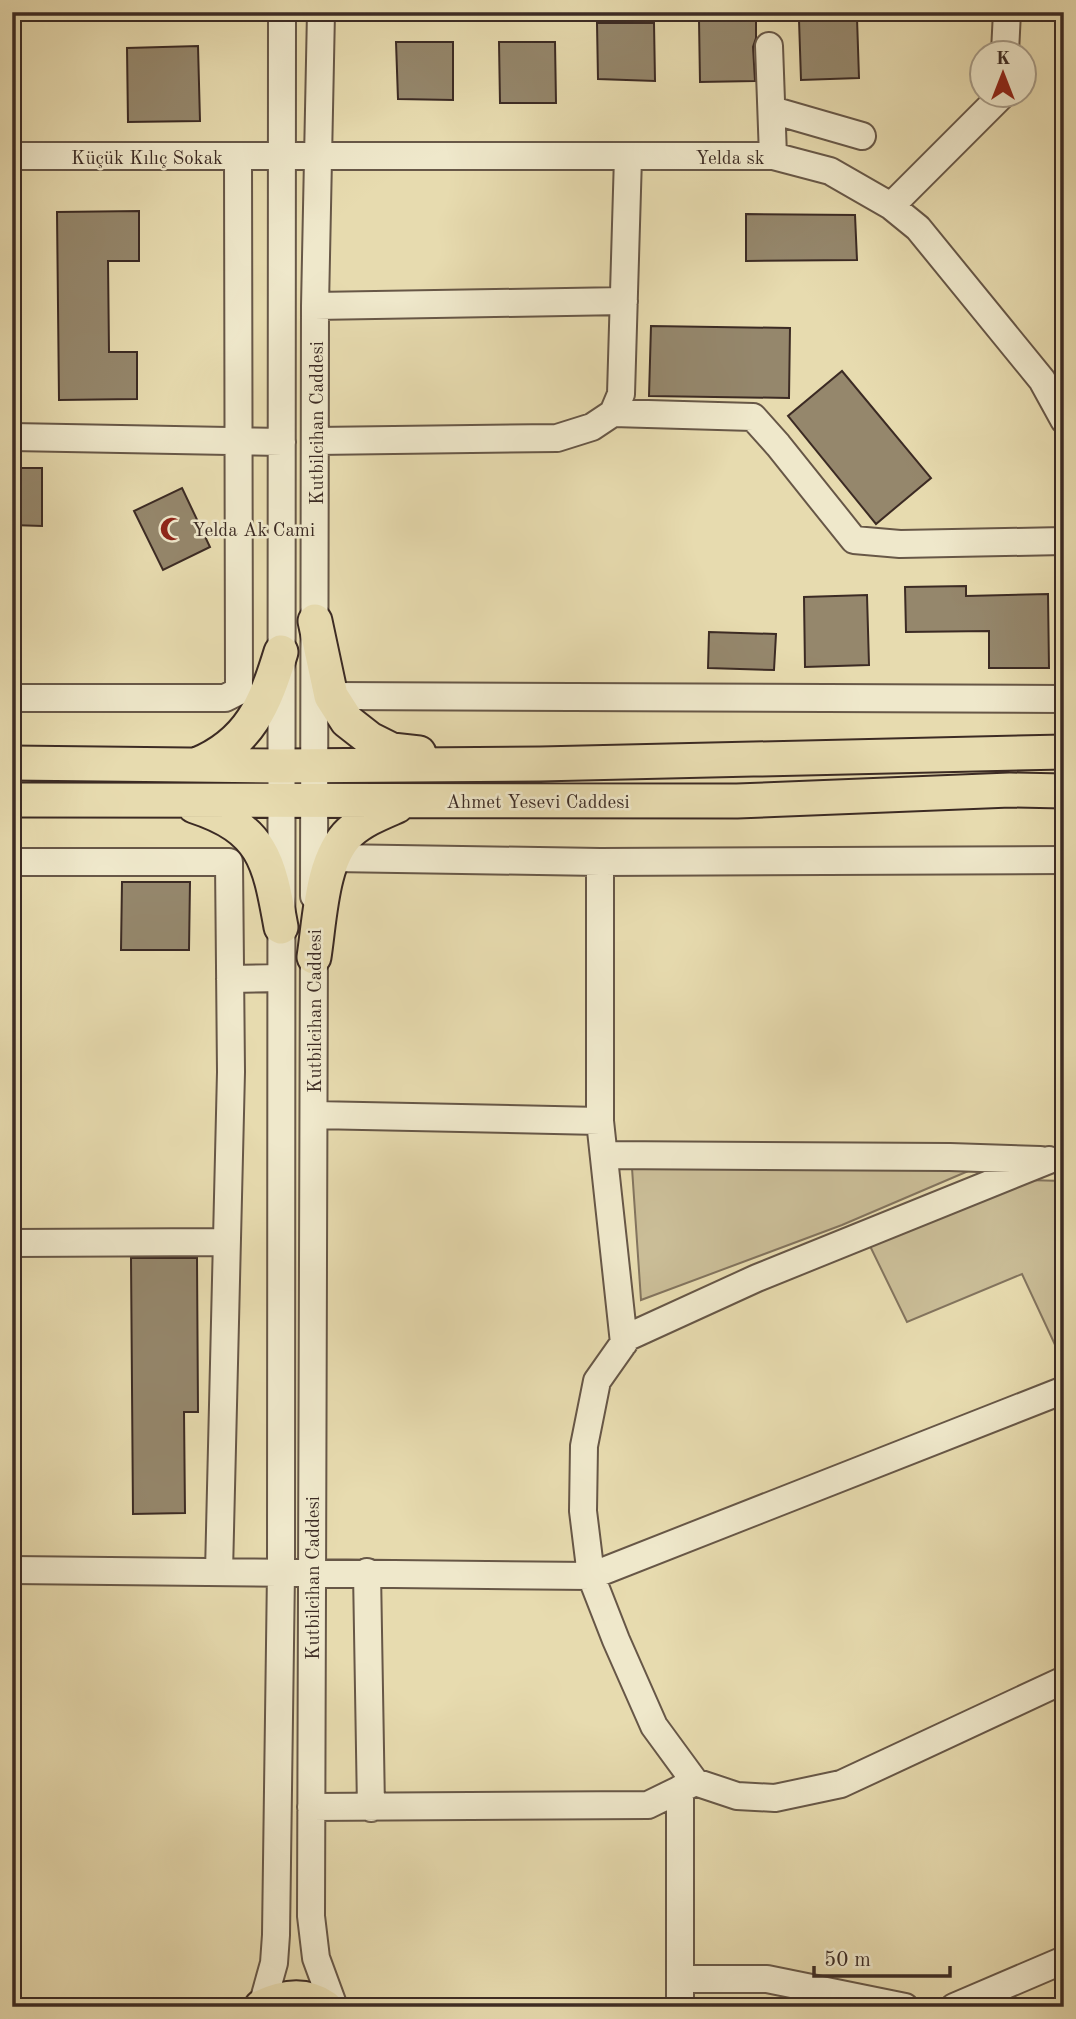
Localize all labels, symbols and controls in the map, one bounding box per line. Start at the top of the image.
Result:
north arrow [968,38,1038,108]
text: K [996,50,1011,69]
street label: Küçük Kılıç Sokak [71,150,223,169]
street label: Yelda sk [695,150,765,169]
street label: Kutbilcihan Caddesi [309,341,328,505]
mosque icon: Yelda Ak Cami [158,515,186,543]
place label: Yelda Ak Cami [192,522,315,541]
street label: Ahmet Yesevi Caddesi [446,794,630,813]
street label: Kutbilcihan Caddesi [307,929,326,1093]
street label: Kutbilcihan Caddesi [305,1496,324,1660]
scale bar [814,1935,950,1979]
text: 50 m [824,1950,871,1971]

